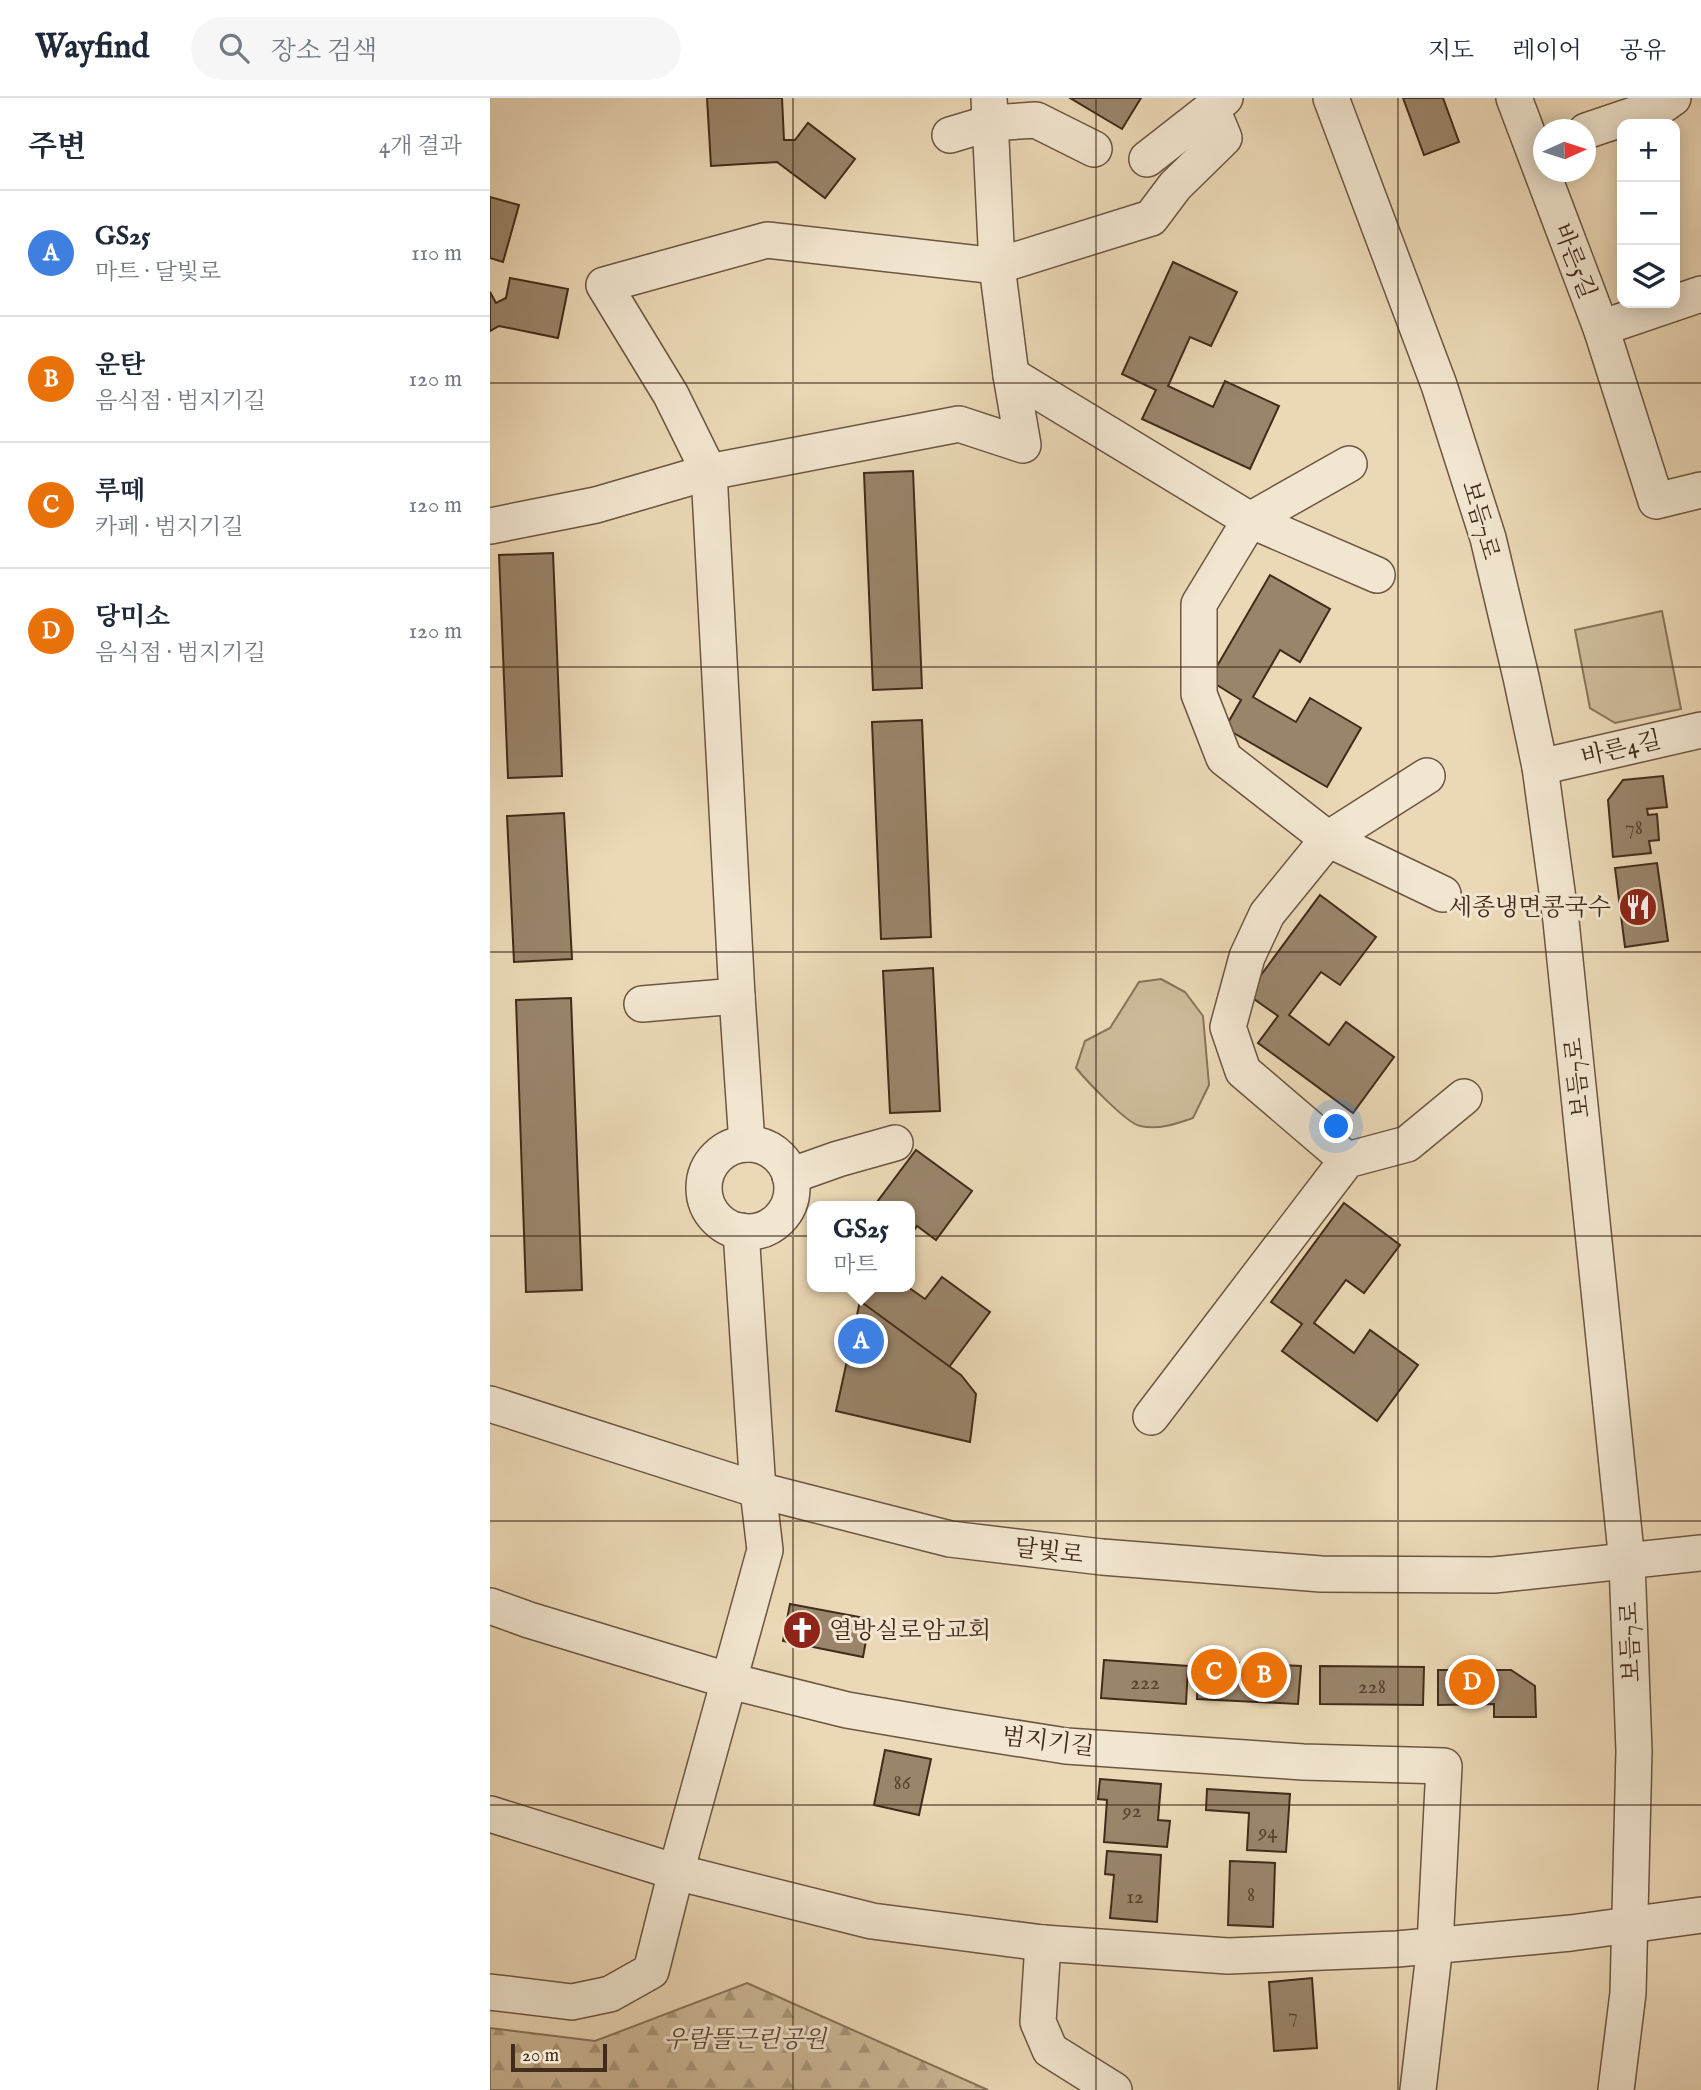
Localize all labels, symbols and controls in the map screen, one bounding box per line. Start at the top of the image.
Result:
search box [191,17,681,80]
text: Wayfind [35,27,149,69]
icon: search [215,29,253,67]
text: 장소 검색 [271,35,377,68]
text: 지도 [1428,36,1474,67]
text: 레이어 [1512,36,1582,67]
text: 공유 [1620,36,1666,67]
north arrow [1533,119,1596,182]
map controls [1617,119,1680,308]
button: + [1617,119,1680,182]
text: 주변 [28,129,86,167]
text: 4개 결과 [379,132,462,161]
button: − [1617,182,1680,245]
street label: 바른5길 [1545,219,1602,304]
text: GS25 [95,220,151,253]
text: A [43,239,59,268]
text: 110 m [411,239,462,268]
button: layers [1617,245,1680,308]
text: 마트 · 달빛로 [95,258,221,287]
text: 운탄 [95,349,145,382]
text: B [43,365,59,394]
text: 120 m [409,365,462,394]
text: 음식점 · 범지기길 [95,387,266,416]
text: 루떼 [95,475,145,508]
street label: 보듬7로 [1454,477,1506,564]
text: C [43,491,59,520]
text: 120 m [409,491,462,520]
text: 카페 · 범지기길 [95,513,243,542]
text: 당미소 [95,601,170,634]
text: D [42,617,60,646]
text: 120 m [409,617,462,646]
text: 음식점 · 범지기길 [95,639,266,668]
street label: 바른4길 [1578,725,1664,774]
house number: 78 [1625,815,1643,842]
restaurant icon: 세종냉면콩국수 [1617,886,1659,928]
place label: 세종냉면콩국수 [1449,893,1611,924]
street label: 보듬7로 [1559,1036,1598,1120]
your location [1319,1109,1353,1143]
popup [807,1201,915,1292]
text: GS25 [833,1213,889,1246]
text: 마트 [833,1251,878,1280]
pin: A [838,1315,884,1367]
street label: 달빛로 [1012,1533,1085,1572]
street label: 보듬7로 [1615,1601,1648,1683]
church icon: 열방실로암교회 [781,1609,823,1651]
place label: 열방실로암교회 [829,1616,991,1647]
pin: C [1191,1646,1237,1698]
pin: B [1241,1649,1287,1701]
pin: D [1449,1656,1495,1708]
house number: 222 [1130,1670,1160,1697]
house number: 228 [1358,1674,1386,1701]
street label: 범지기길 [1000,1721,1096,1764]
house number: 86 [893,1770,912,1797]
house number: 92 [1121,1798,1142,1825]
house number: 94 [1257,1819,1278,1846]
house number: 8 [1247,1882,1255,1909]
house number: 12 [1126,1884,1144,1911]
house number: 7 [1288,2003,1298,2030]
park label: 우람뜰근린공원 [664,2025,828,2056]
scale bar [511,2041,607,2073]
text: 20 m [522,2044,559,2068]

